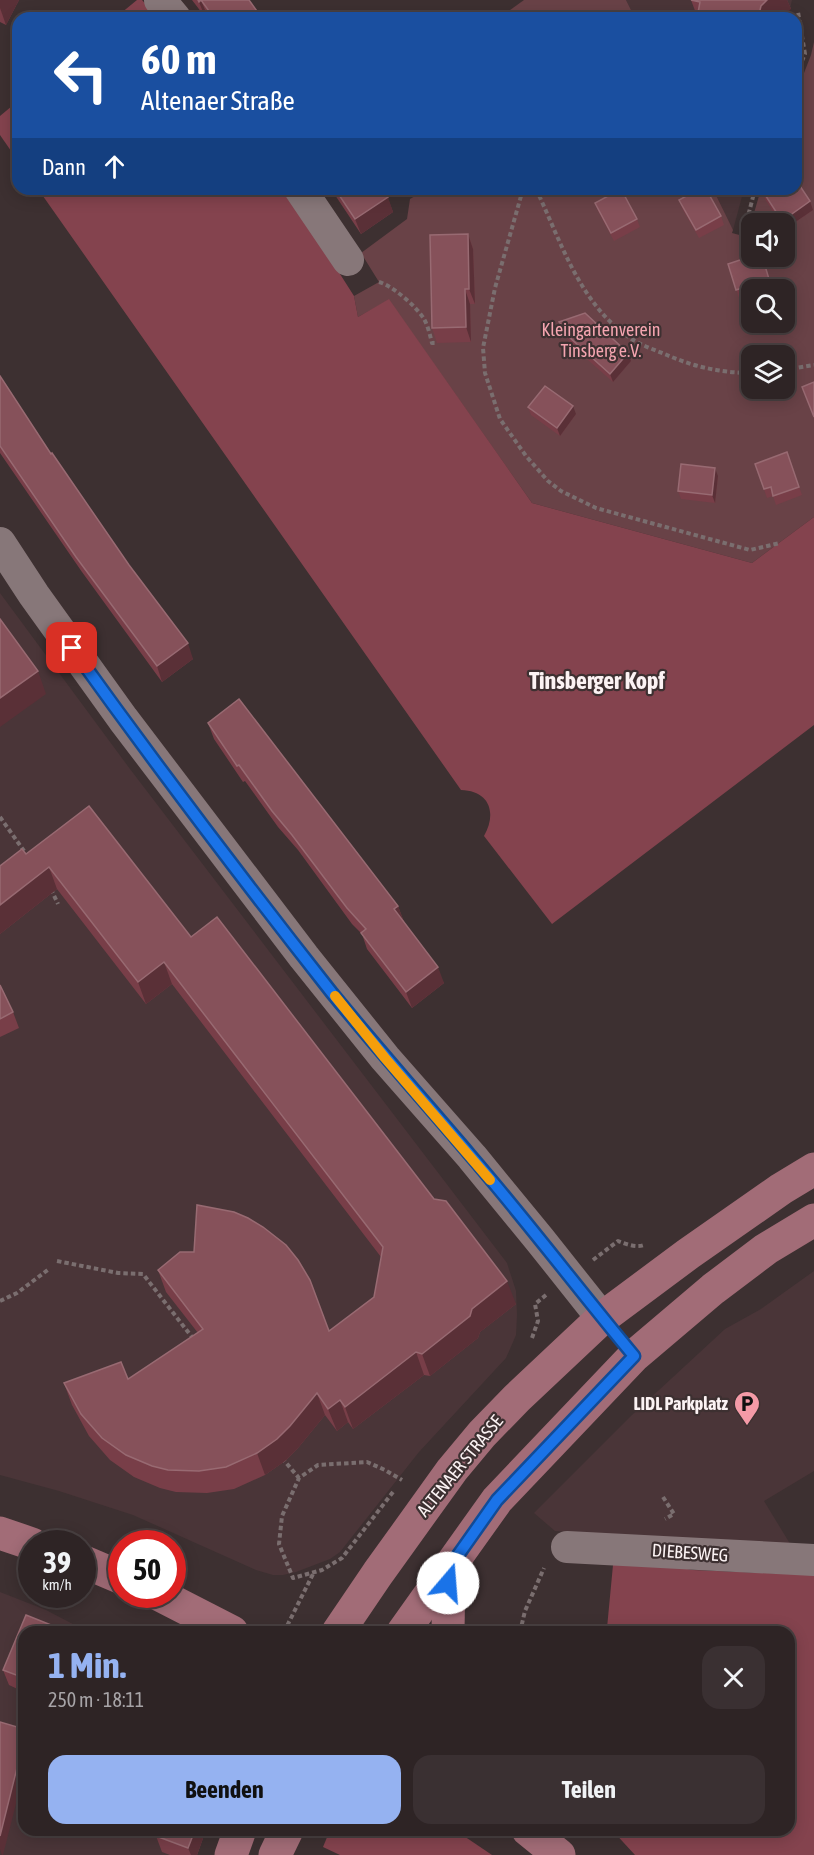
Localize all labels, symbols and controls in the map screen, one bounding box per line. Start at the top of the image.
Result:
text: 60 m [141,35,216,83]
icon: left [42,36,120,114]
text: Altenaer Straße [141,85,295,116]
icon: ahead [98,150,131,183]
text: Dann [42,154,86,180]
map controls [741,213,795,399]
button: sound [741,213,795,267]
button: search [741,279,795,333]
park label: Kleingartenverein Tinsberg e.V. [542,319,661,361]
button: layers [741,345,795,399]
pin [46,622,97,673]
icon: arrive [55,631,88,664]
district label: Tinsberger Kopf [529,667,665,694]
parking icon: LIDL Parkplatz [732,1389,762,1427]
place label: LIDL Parkplatz [634,1393,729,1414]
street label: ALTENAER STRASSE [412,1410,507,1521]
speed limit sign: 50 [108,1530,186,1608]
street label: DIEBESWEG [651,1539,729,1566]
text: 39 [43,1545,71,1579]
position arrow [416,1551,480,1615]
text: km/h [42,1576,72,1593]
text: 1 Min. [48,1644,126,1686]
button: close [702,1646,765,1709]
text: 250 m · 18:11 [48,1688,144,1711]
button: Beenden [48,1755,401,1824]
button: Teilen [413,1755,765,1824]

